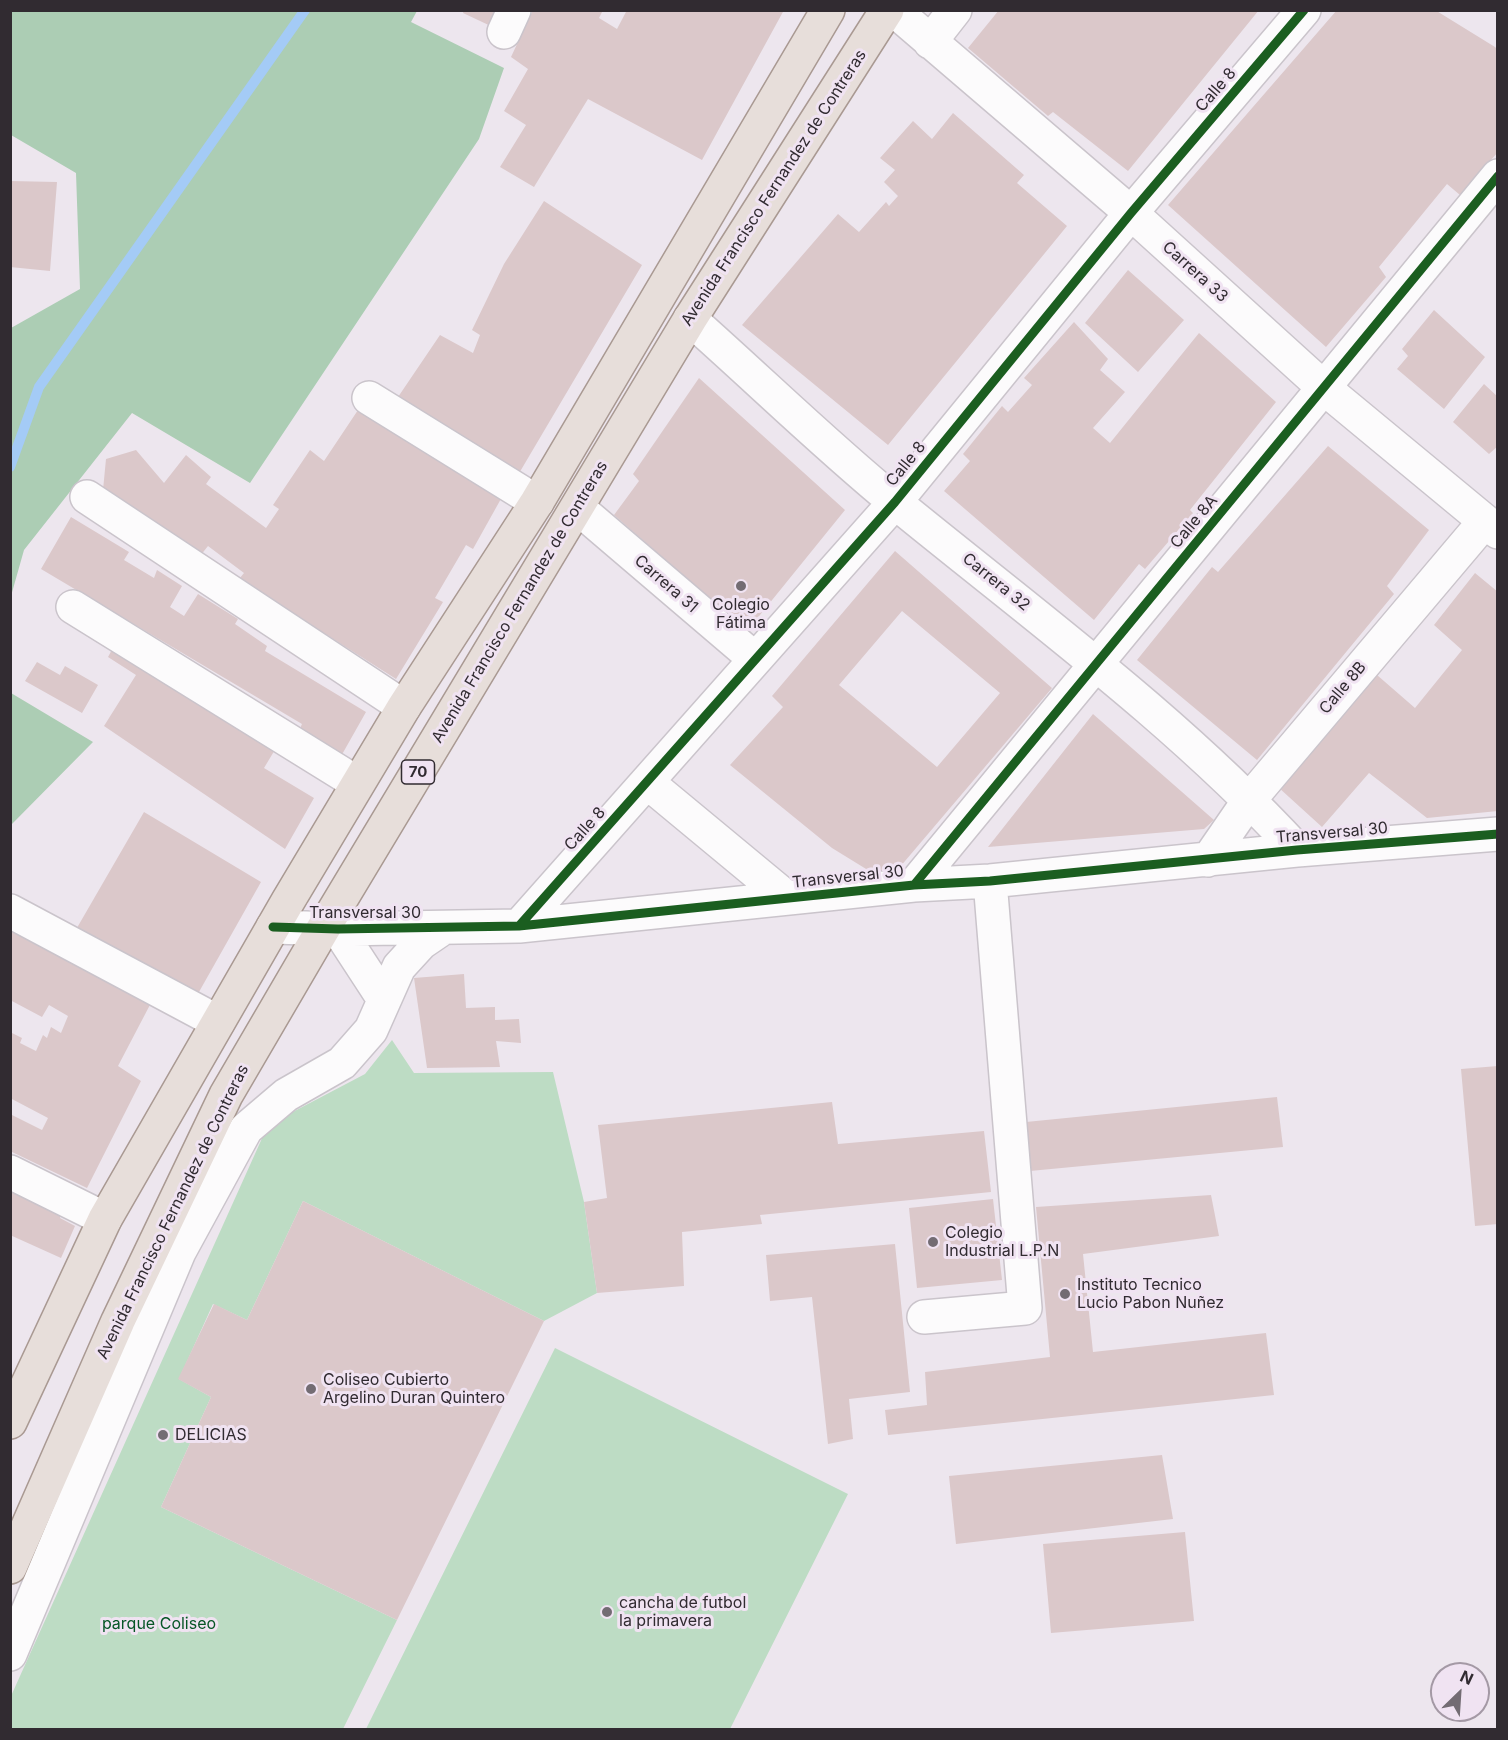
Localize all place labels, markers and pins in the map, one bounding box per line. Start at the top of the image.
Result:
marker: Colegio Fátima [734,579,748,593]
place label: Colegio Fátima [712,595,770,633]
place label: Colegio Industrial L.P.N [945,1223,1059,1261]
marker: Colegio Industrial L.P.N [926,1235,940,1249]
place label: Instituto Tecnico Lucio Pabon Nuñez [1077,1275,1224,1313]
marker: Instituto Tecnico Lucio Pabon Nuñez [1058,1287,1072,1301]
place label: Coliseo Cubierto Argelino Duran Quintero [323,1370,505,1408]
marker: Coliseo Cubierto Argelino Duran Quintero [304,1382,318,1396]
place label: DELICIAS [175,1425,247,1445]
marker: DELICIAS [156,1428,170,1442]
place label: cancha de futbol la primavera [619,1593,746,1631]
marker: cancha de futbol la primavera [600,1605,614,1619]

